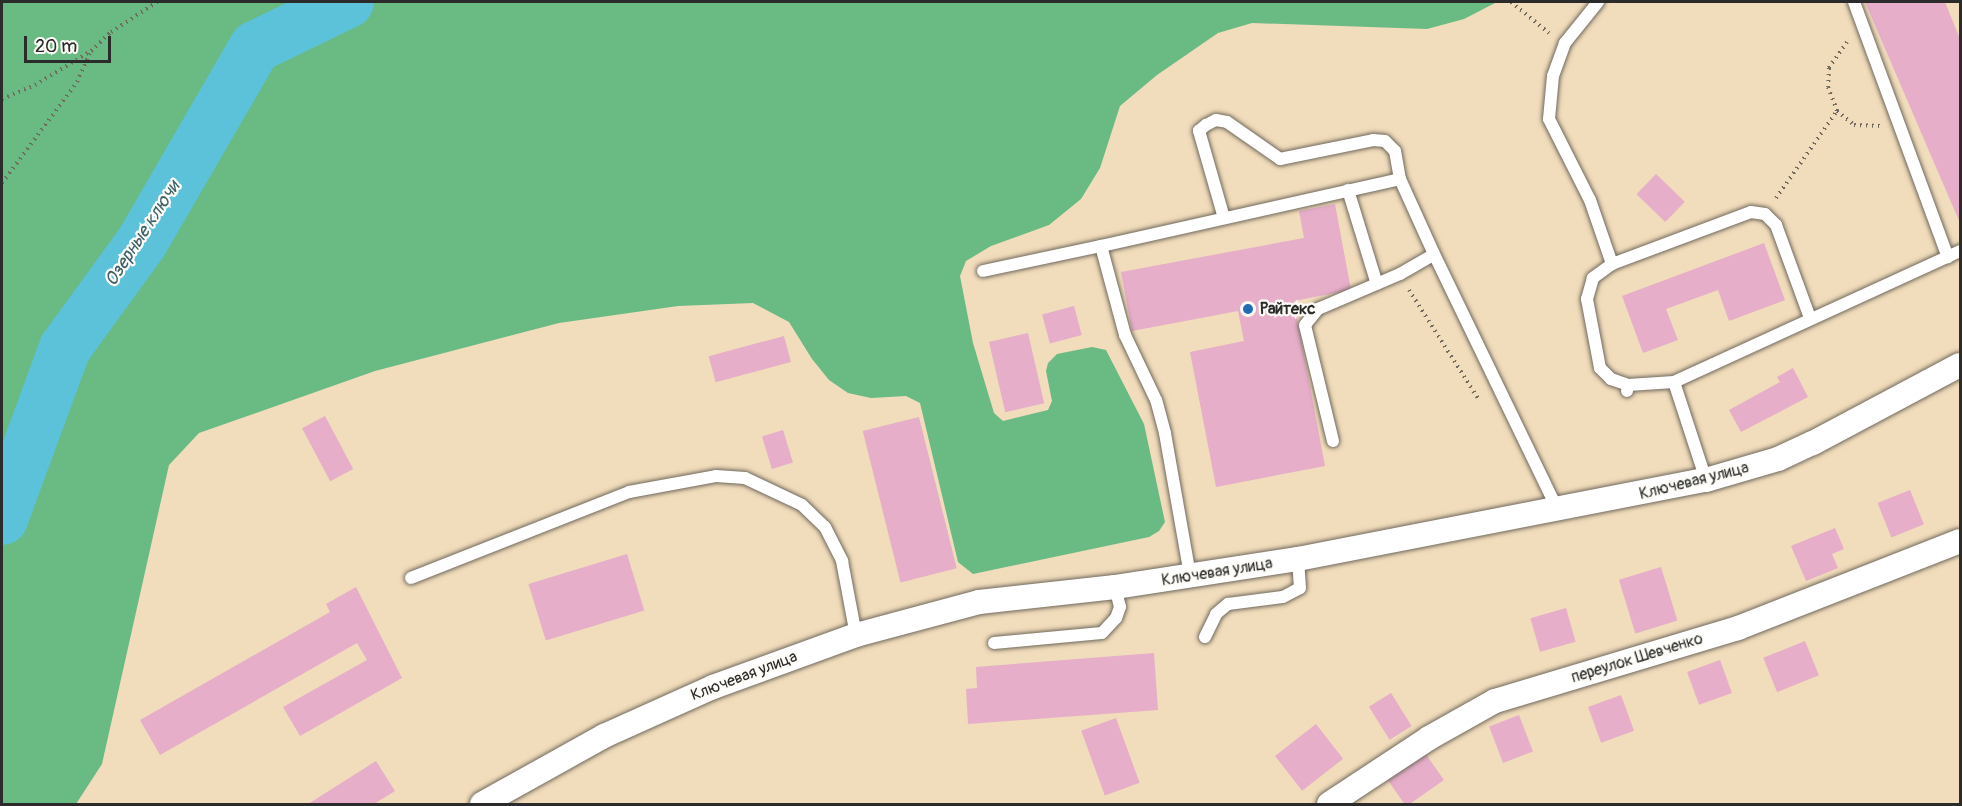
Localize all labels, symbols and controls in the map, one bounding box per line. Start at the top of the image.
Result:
scale bar [27,24,114,62]
text: 20 m [35,35,77,58]
water label: Озерные ключи [101,178,185,290]
place label: Райтекс [1260,299,1315,319]
marker: Райтекс [1241,302,1255,316]
street label: Ключевая улица [1637,458,1751,504]
street label: Ключевая улица [1160,554,1274,590]
street label: переулок Шевченко [1569,629,1705,687]
street label: Ключевая улица [688,647,800,705]

